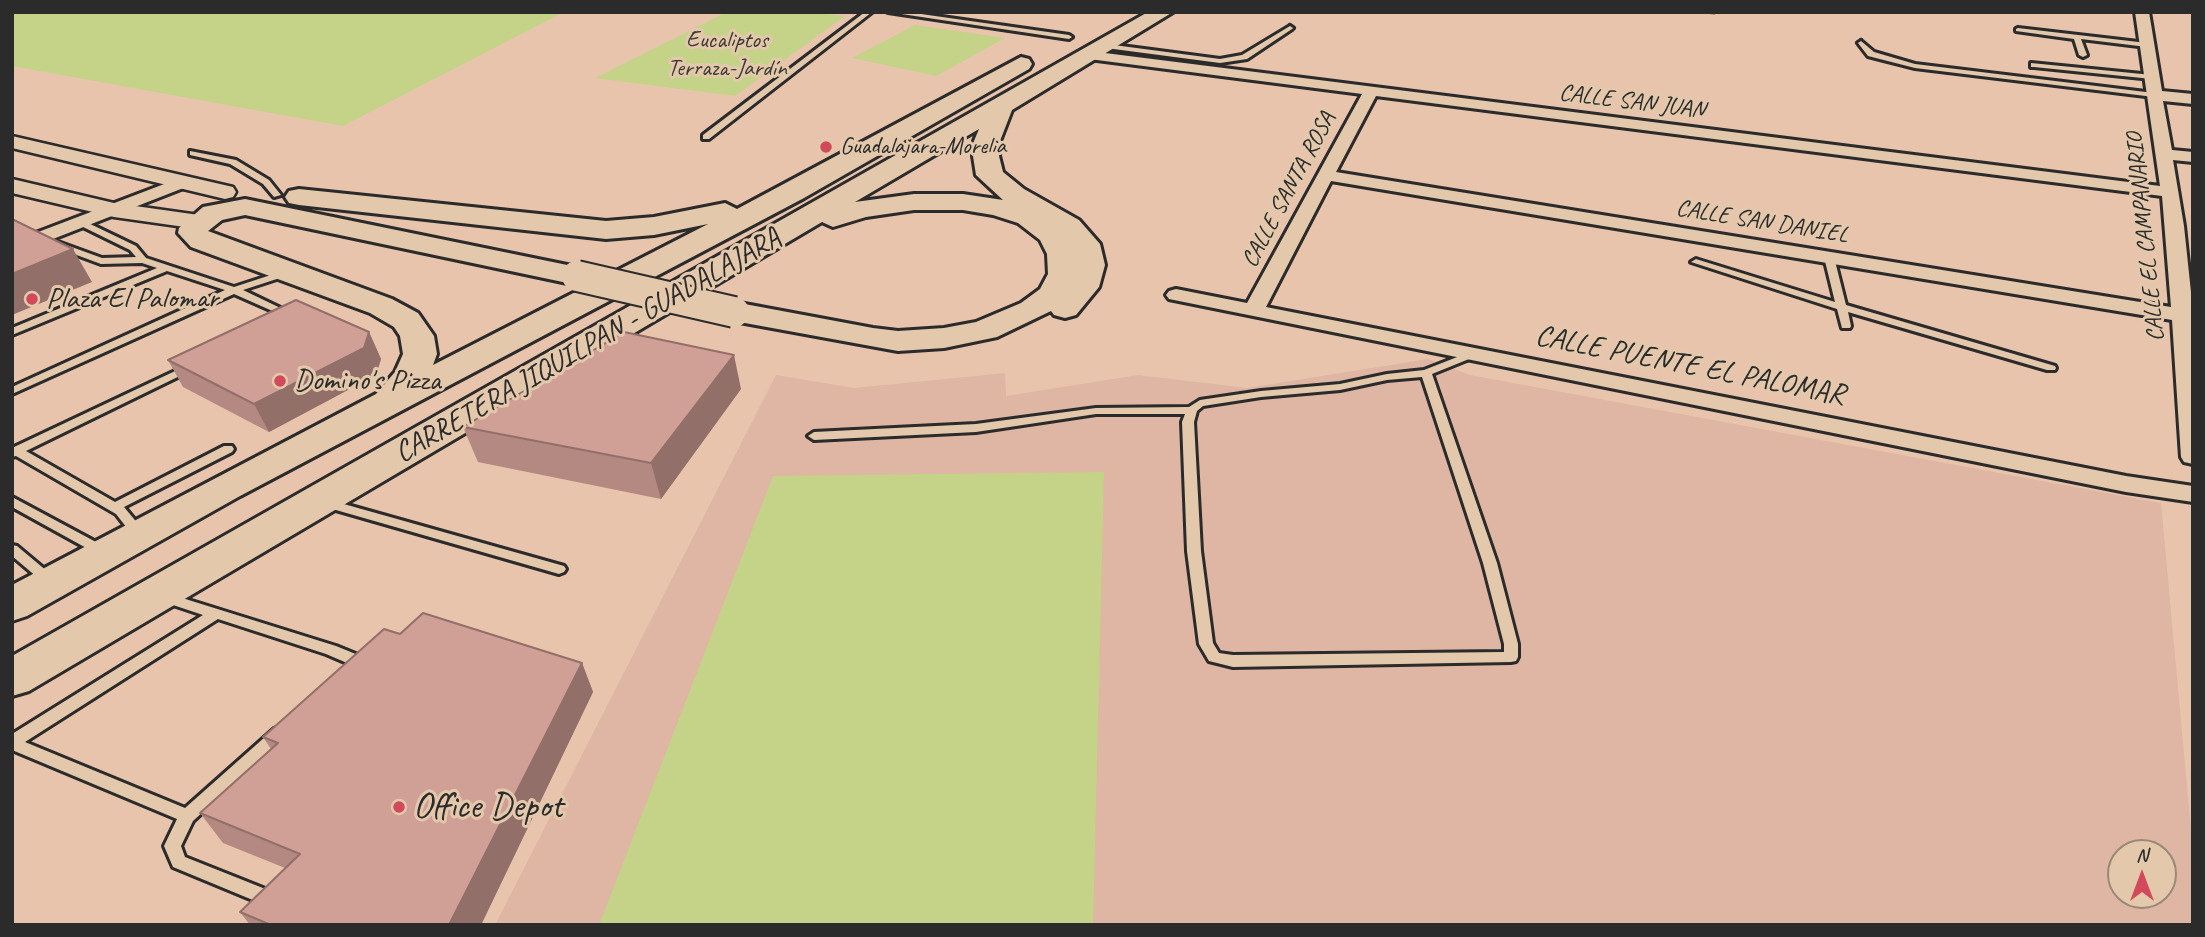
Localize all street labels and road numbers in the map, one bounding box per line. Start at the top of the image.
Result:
street label: CALLE SAN JUAN [1558,79,1706,125]
street label: CALLE SANTA ROSA [1236,107,1342,273]
street label: CALLE EL CAMPANARIO [2121,131,2171,343]
street label: CALLE SAN DANIEL [1674,194,1850,250]
street label: CARRETERA JIQUILPAN - GUADALAJARA [389,220,787,472]
street label: CALLE PUENTE EL PALOMAR [1532,318,1848,414]

